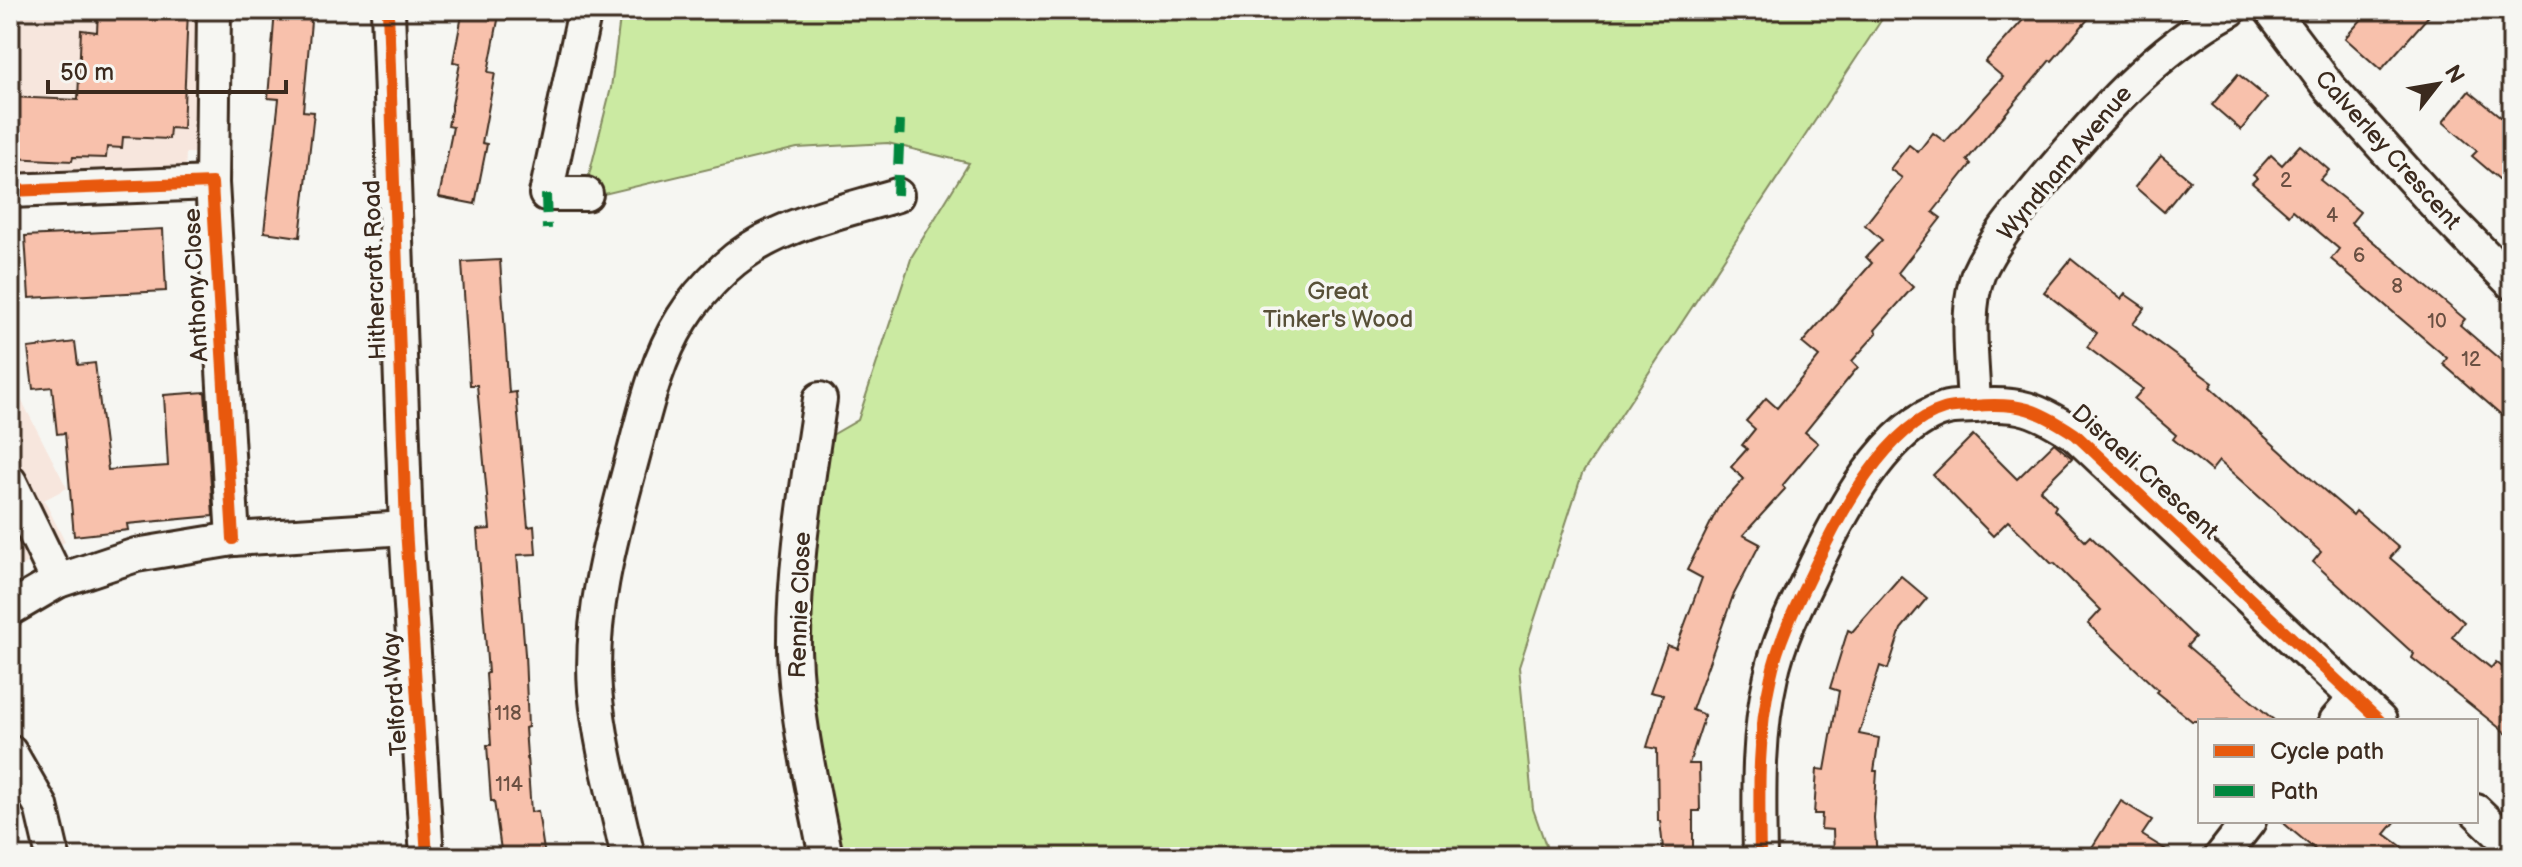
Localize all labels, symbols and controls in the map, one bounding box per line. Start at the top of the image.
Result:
scale bar [48,44,286,94]
north arrow [2398,44,2478,124]
text: 50 m [60,58,114,87]
text: N [2438,60,2470,89]
street label: Calverley Crescent [2309,64,2468,236]
street label: Wyndham Avenue [1992,80,2138,246]
house number: 2 [2280,169,2292,193]
street label: Hithercroft Road [357,180,393,360]
house number: 4 [2326,204,2338,228]
street label: Anthony Close [177,207,215,363]
house number: 6 [2353,244,2365,268]
house number: 8 [2391,275,2403,299]
park label: Great Tinker's Wood [1263,277,1413,334]
house number: 10 [2427,310,2447,334]
house number: 12 [2461,348,2481,372]
street label: Disraeli Crescent [2066,398,2225,546]
street label: Rennie Close [783,531,817,679]
street label: Telford Way [376,631,414,757]
house number: 118 [494,702,522,726]
legend [2198,719,2478,823]
text: Cycle path [2270,737,2384,766]
house number: 114 [495,773,523,797]
text: Path [2270,777,2318,806]

